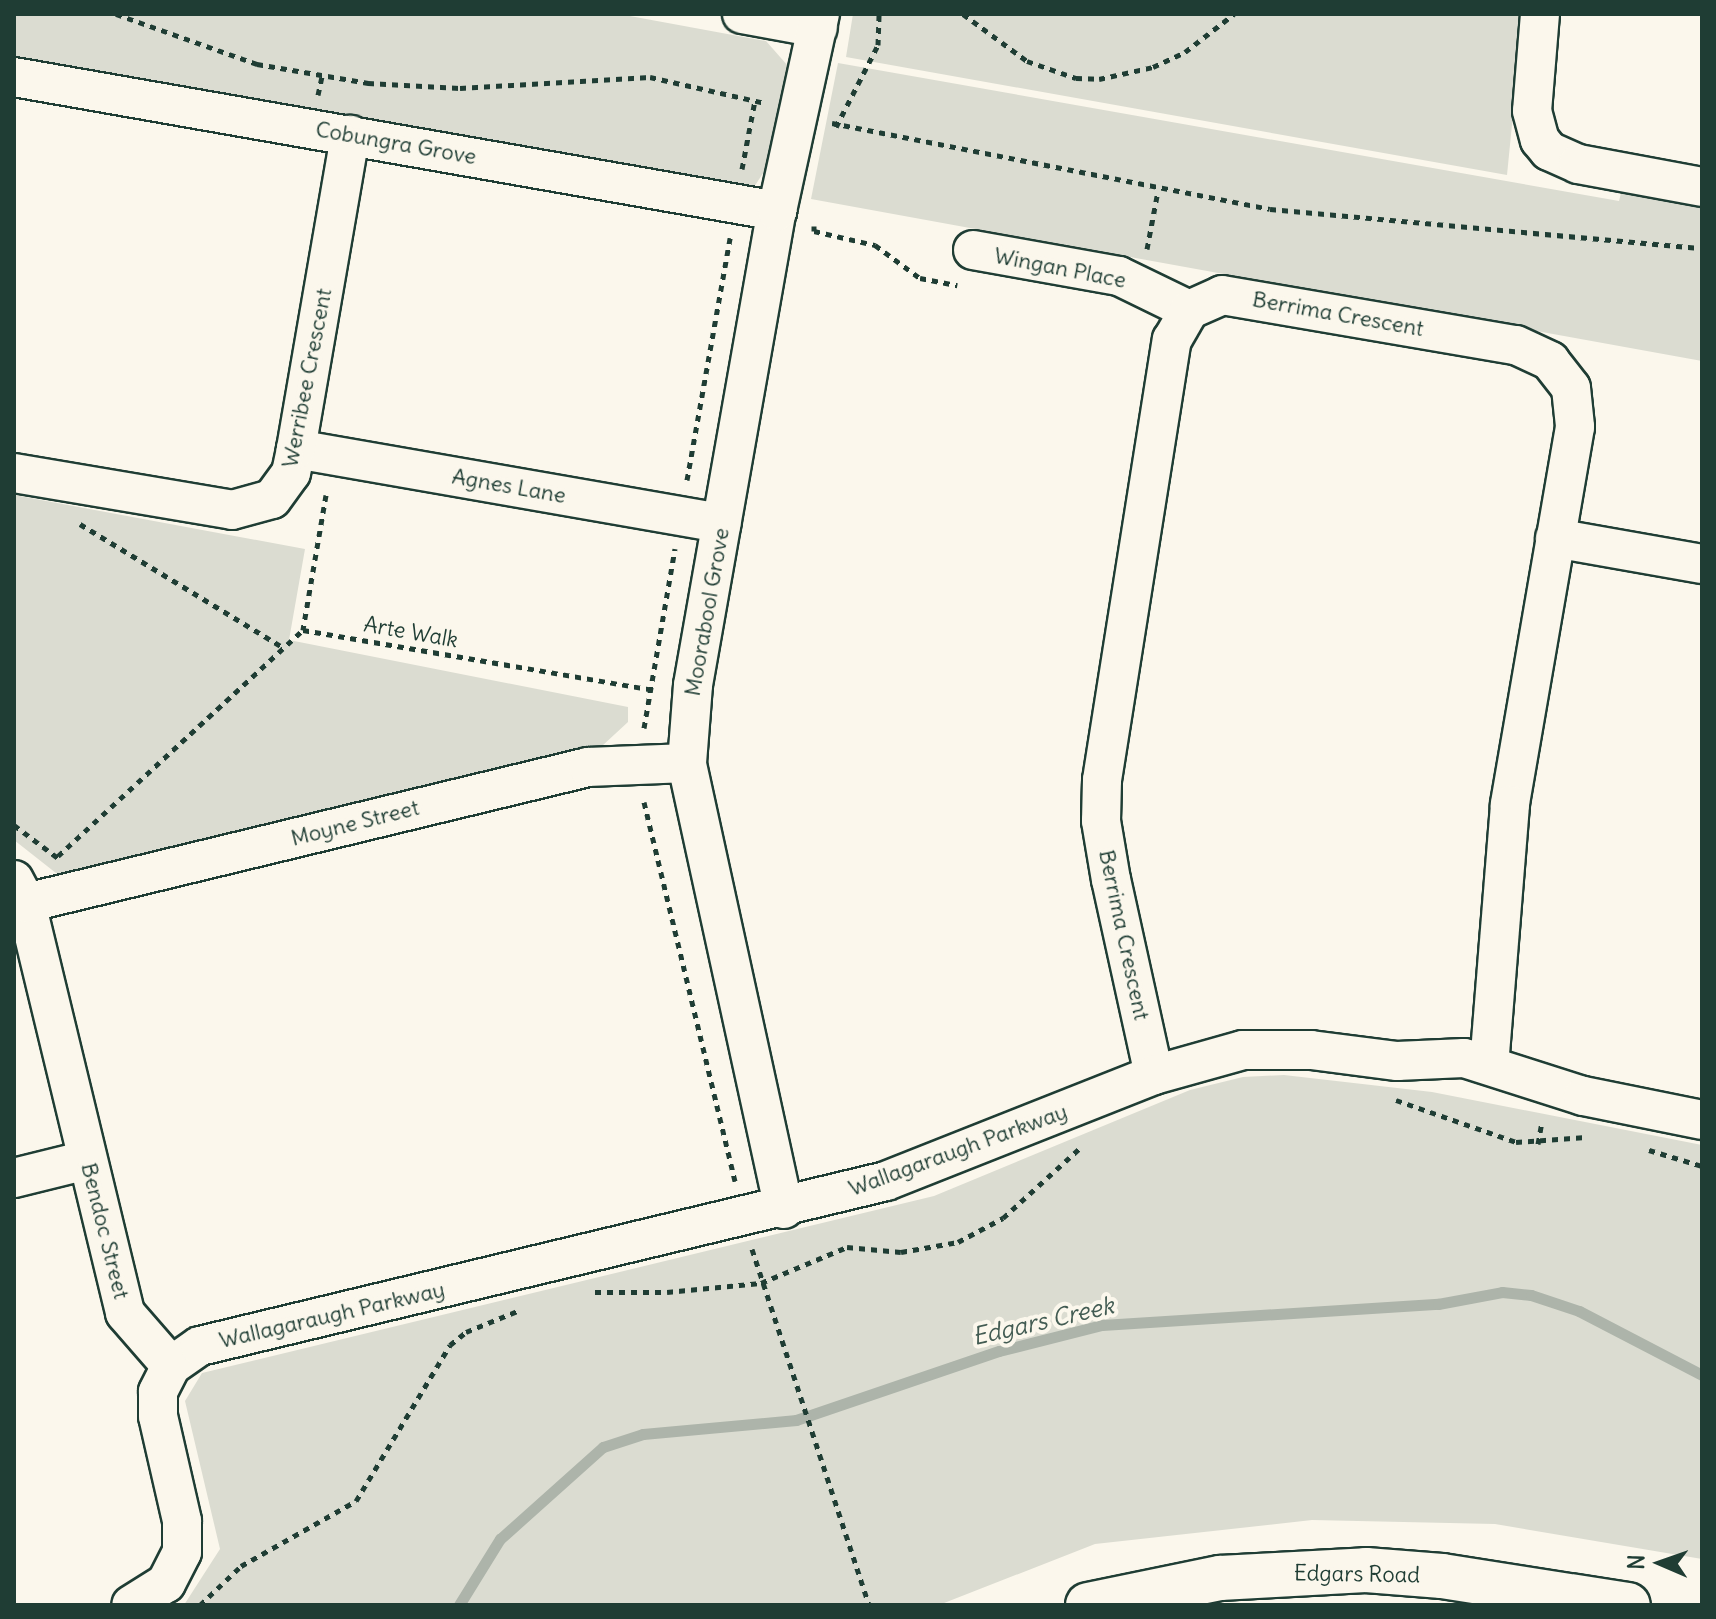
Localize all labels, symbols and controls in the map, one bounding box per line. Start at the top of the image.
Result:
street label: Cobungra Grove [314,116,478,170]
street label: Wingan Place [992,242,1128,294]
street label: Werribee Crescent [277,286,337,470]
street label: Berrima Crescent [1250,286,1426,342]
street label: Agnes Lane [450,463,568,509]
street label: Moorabool Grove [679,526,735,698]
street label: Arte Walk [362,611,460,653]
street label: Moyne Street [288,794,422,852]
street label: Berrima Crescent [1093,847,1155,1023]
street label: Wallagaraugh Parkway [845,1098,1071,1202]
street label: Bendoc Street [75,1160,135,1302]
street label: Wallagaraugh Parkway [217,1276,447,1354]
water label: Edgars Creek [970,1291,1116,1351]
north arrow [1620,1523,1700,1603]
text: N [1622,1554,1650,1570]
street label: Edgars Road [1294,1560,1420,1588]

